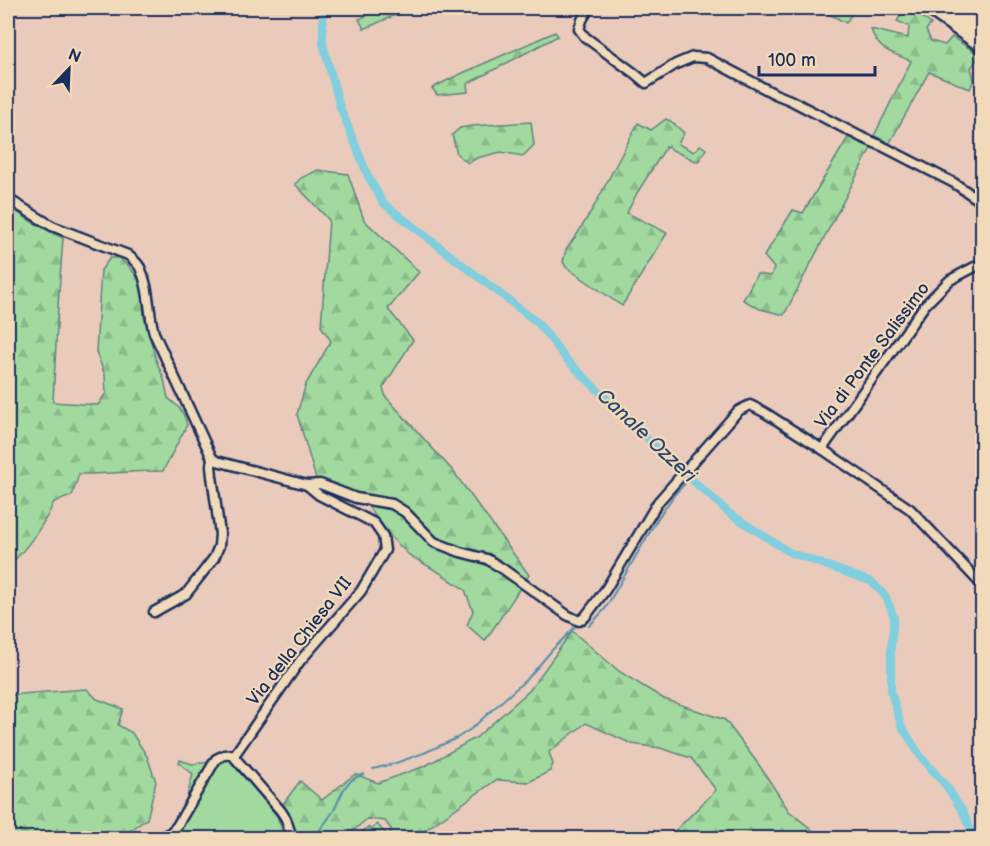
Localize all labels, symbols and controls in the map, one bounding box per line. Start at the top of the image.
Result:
north arrow [39,39,99,99]
scale bar [759,39,874,77]
text: N [65,45,84,68]
text: 100 m [768,50,816,71]
street label: Via di Ponte Salissimo [811,278,934,432]
water label: Canale Ozzeri [592,384,702,489]
street label: Via della Chiesa VII [243,573,356,710]

